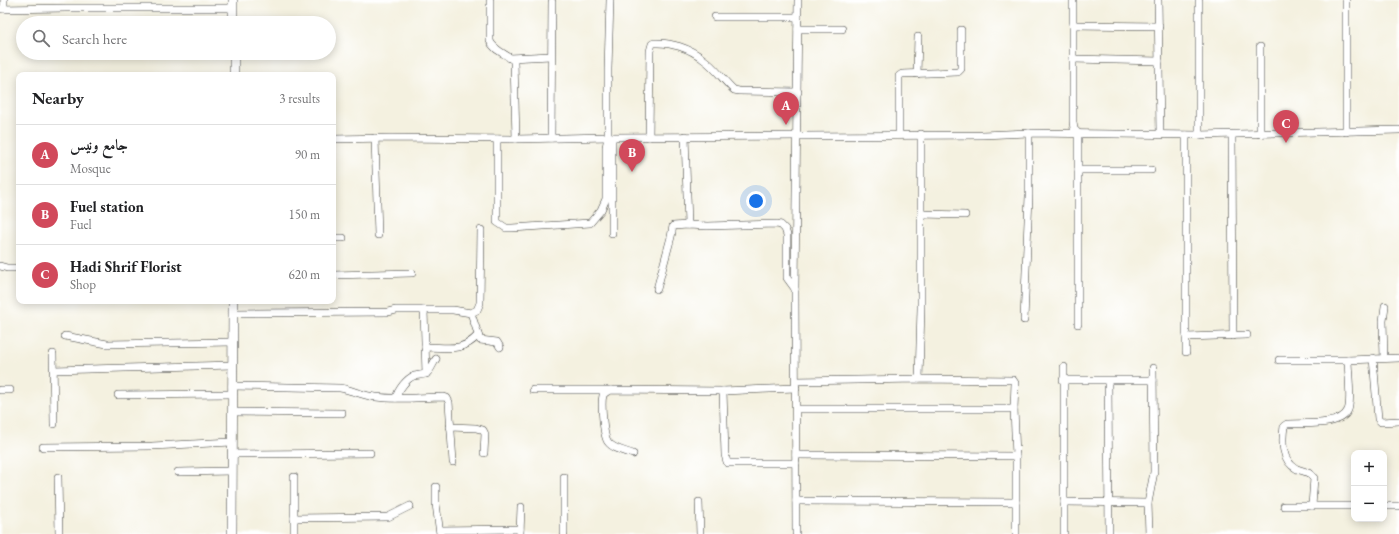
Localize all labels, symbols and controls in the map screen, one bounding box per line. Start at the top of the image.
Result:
search box [16,16,336,60]
icon: search [30,27,52,49]
text: Search here [62,29,127,48]
text: Nearby [32,87,84,109]
text: 3 results [279,90,320,107]
pin: A [773,92,799,125]
pin: C [1273,110,1299,143]
text: جامع ونيس [70,135,128,154]
pin: B [619,139,645,172]
text: A [40,146,50,163]
text: 90 m [295,146,320,163]
text: Mosque [70,160,111,177]
your location [746,191,766,211]
text: Fuel station [70,197,144,216]
text: B [41,206,49,223]
text: 150 m [289,206,320,223]
text: Fuel [70,216,92,233]
text: Hadi Shrif Florist [70,257,182,276]
text: C [40,266,50,283]
text: 620 m [289,266,320,283]
text: Shop [70,276,96,293]
map controls [1351,450,1387,522]
button: + [1351,450,1387,486]
button: − [1351,486,1387,522]

